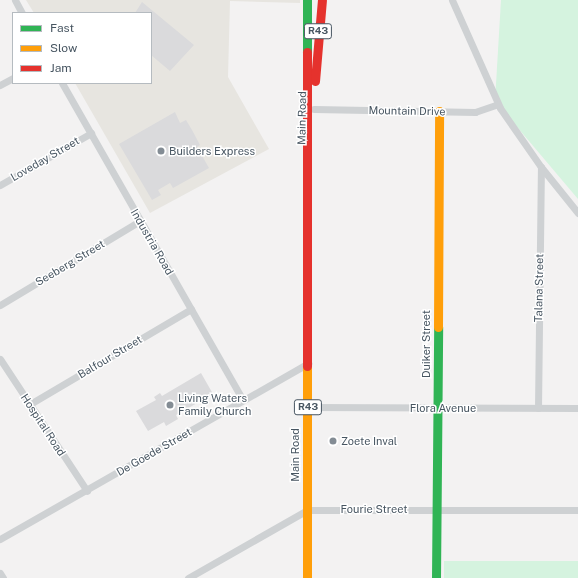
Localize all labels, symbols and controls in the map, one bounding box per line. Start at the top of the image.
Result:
legend [12,12,152,84]
text: Fast [50,21,74,35]
road number: R43 [303,23,333,39]
text: Slow [50,41,77,55]
text: Jam [50,61,72,75]
street label: Main Road [295,91,309,145]
street label: Mountain Drive [368,104,446,118]
street label: Loveday Street [8,134,82,184]
place label: Builders Express [169,144,255,158]
marker: Builders Express [156,146,166,156]
street label: Industria Road [128,207,176,277]
street label: Seeberg Street [33,237,107,289]
street label: Talana Street [532,254,546,322]
street label: Duiker Street [419,310,433,378]
street label: Balfour Street [75,333,145,381]
street label: Hospital Road [18,391,68,459]
place label: Living Waters Family Church [178,392,251,418]
road number: R43 [293,399,323,415]
marker: Living Waters Family Church [165,400,175,410]
street label: Flora Avenue [410,401,476,415]
street label: De Goede Street [114,425,194,479]
street label: Main Road [288,428,302,482]
place label: Zoete Inval [341,434,397,448]
marker: Zoete Inval [328,436,338,446]
street label: Fourie Street [340,502,408,516]

